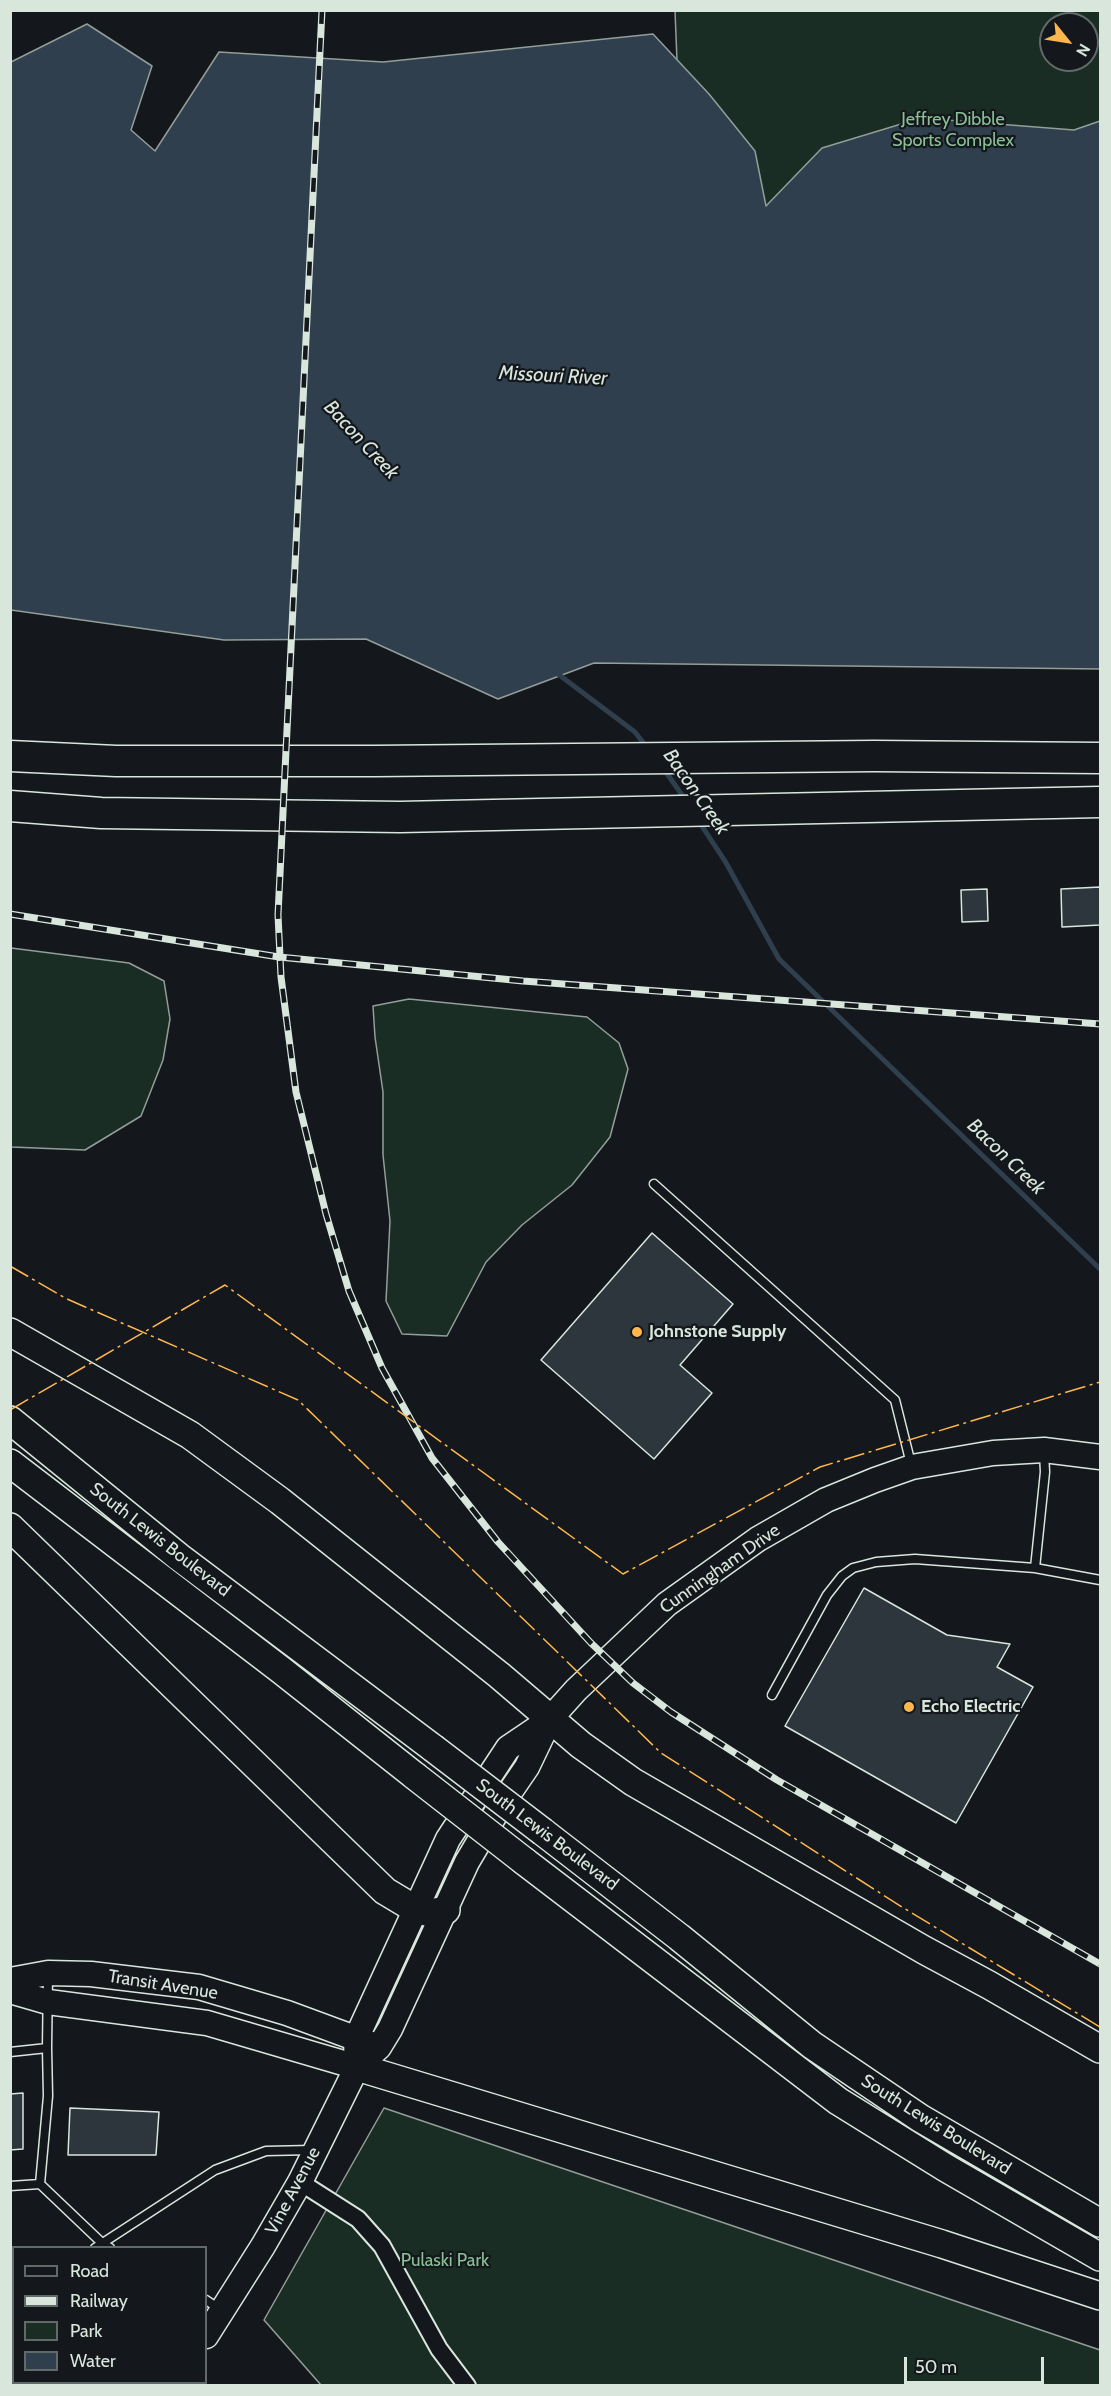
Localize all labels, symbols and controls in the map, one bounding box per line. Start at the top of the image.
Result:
north arrow [1039,12,1099,72]
text: N [1072,41,1094,60]
park label: Jeffrey Dibble Sports Complex [892,109,1014,152]
water label: Missouri River [498,361,608,391]
water label: Bacon Creek [318,396,404,484]
water label: Bacon Creek [658,745,734,839]
water label: Bacon Creek [962,1114,1050,1200]
place label: Johnstone Supply [649,1321,786,1343]
marker: Johnstone Supply [630,1325,644,1339]
street label: South Lewis Boulevard [85,1478,235,1602]
street label: Cunningham Drive [656,1519,784,1619]
place label: Echo Electric [921,1696,1020,1718]
marker: Echo Electric [902,1700,916,1714]
street label: South Lewis Boulevard [472,1775,622,1895]
street label: Transit Avenue [107,1966,219,2004]
street label: South Lewis Boulevard [857,2070,1015,2180]
street label: Vine Avenue [261,2144,325,2238]
legend [12,2246,207,2384]
park label: Pulaski Park [401,2250,489,2272]
text: Road [70,2260,109,2282]
text: Railway [70,2290,128,2312]
text: Park [70,2320,102,2342]
scale bar [907,2345,1046,2383]
text: Water [70,2350,116,2372]
text: 50 m [915,2356,957,2378]

